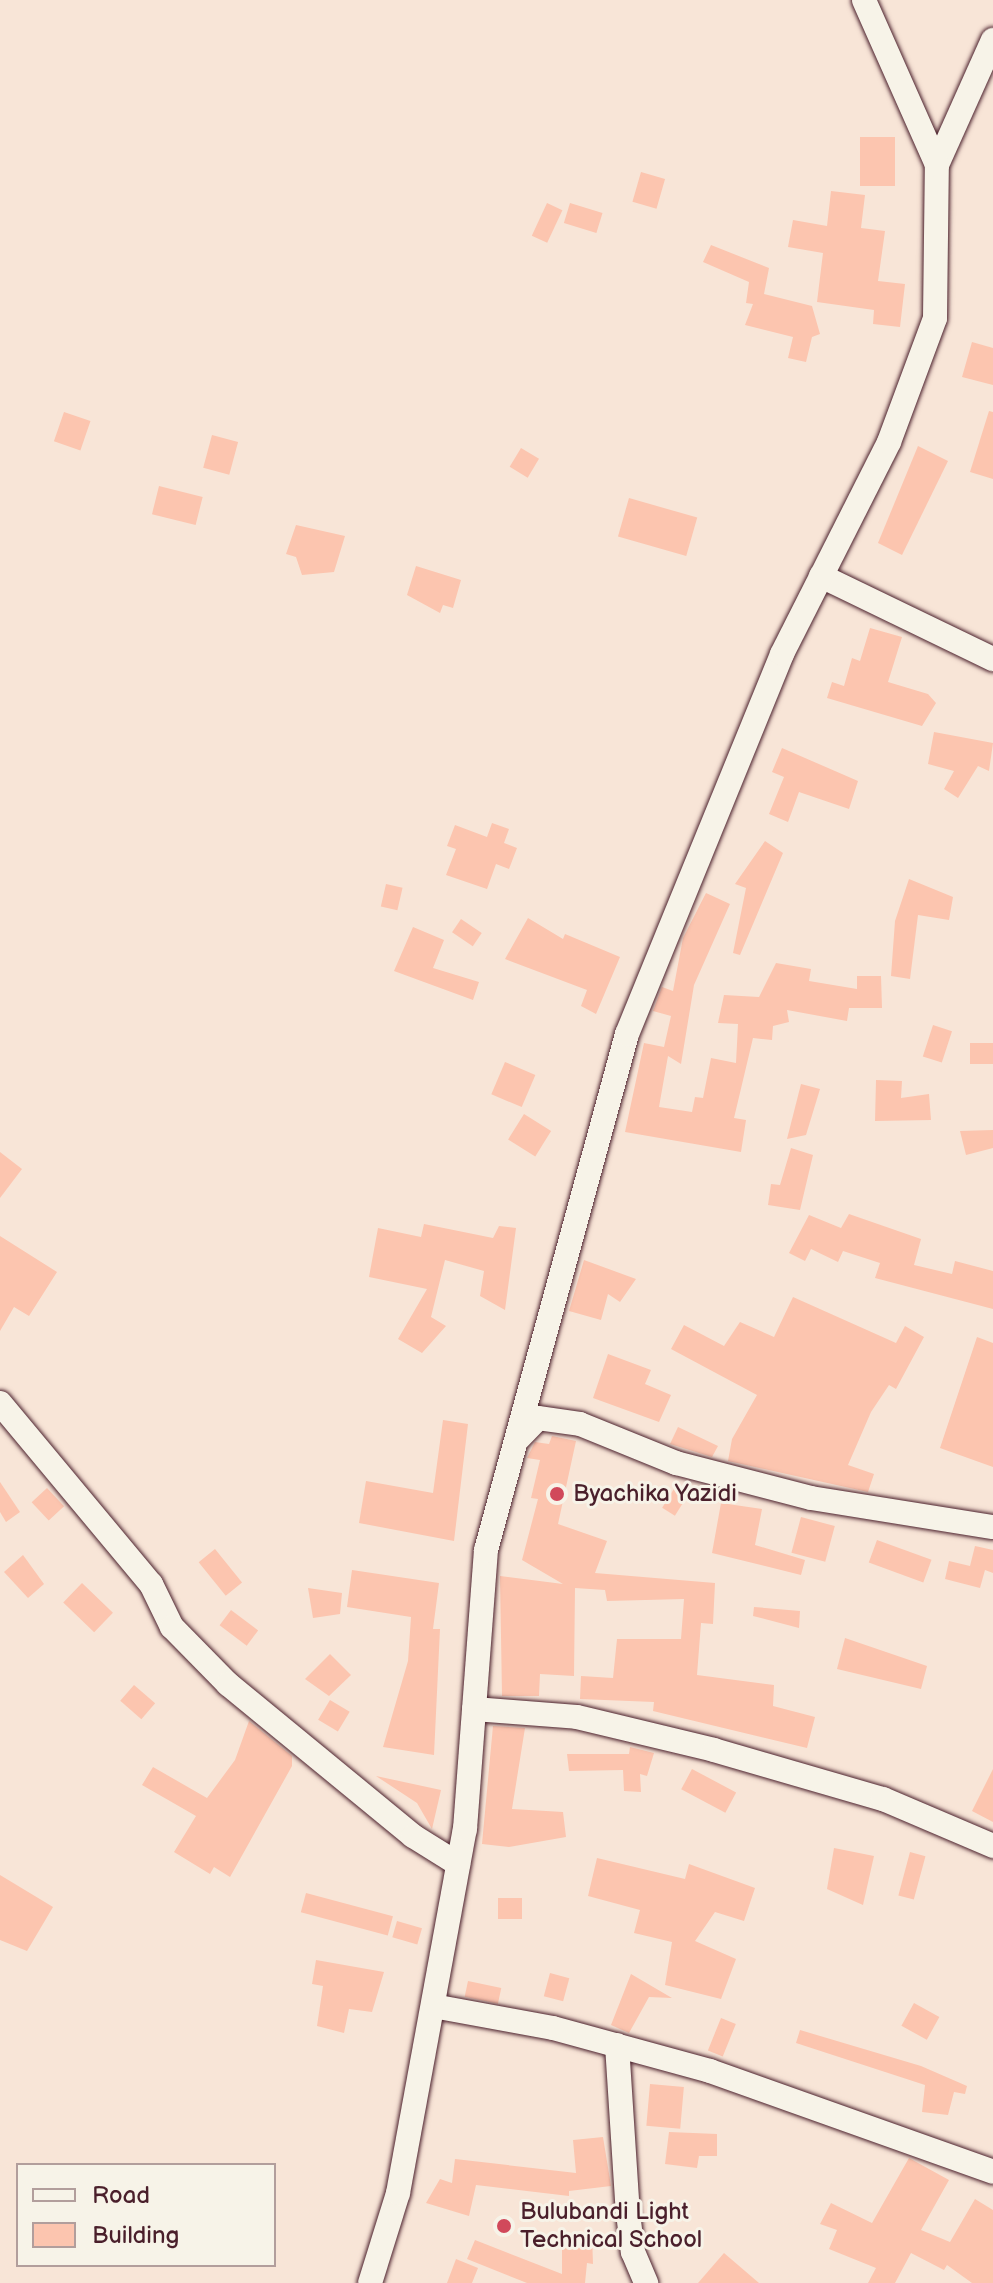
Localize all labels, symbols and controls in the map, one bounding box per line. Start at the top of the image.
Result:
place label: Byachika Yazidi [573,1480,738,1508]
marker: Byachika Yazidi [548,1485,566,1503]
legend [16,2163,276,2267]
text: Road [92,2181,150,2210]
place label: Bulubandi Light Technical School [520,2198,703,2254]
marker: Bulubandi Light Technical School [495,2217,513,2235]
text: Building [92,2221,179,2250]

